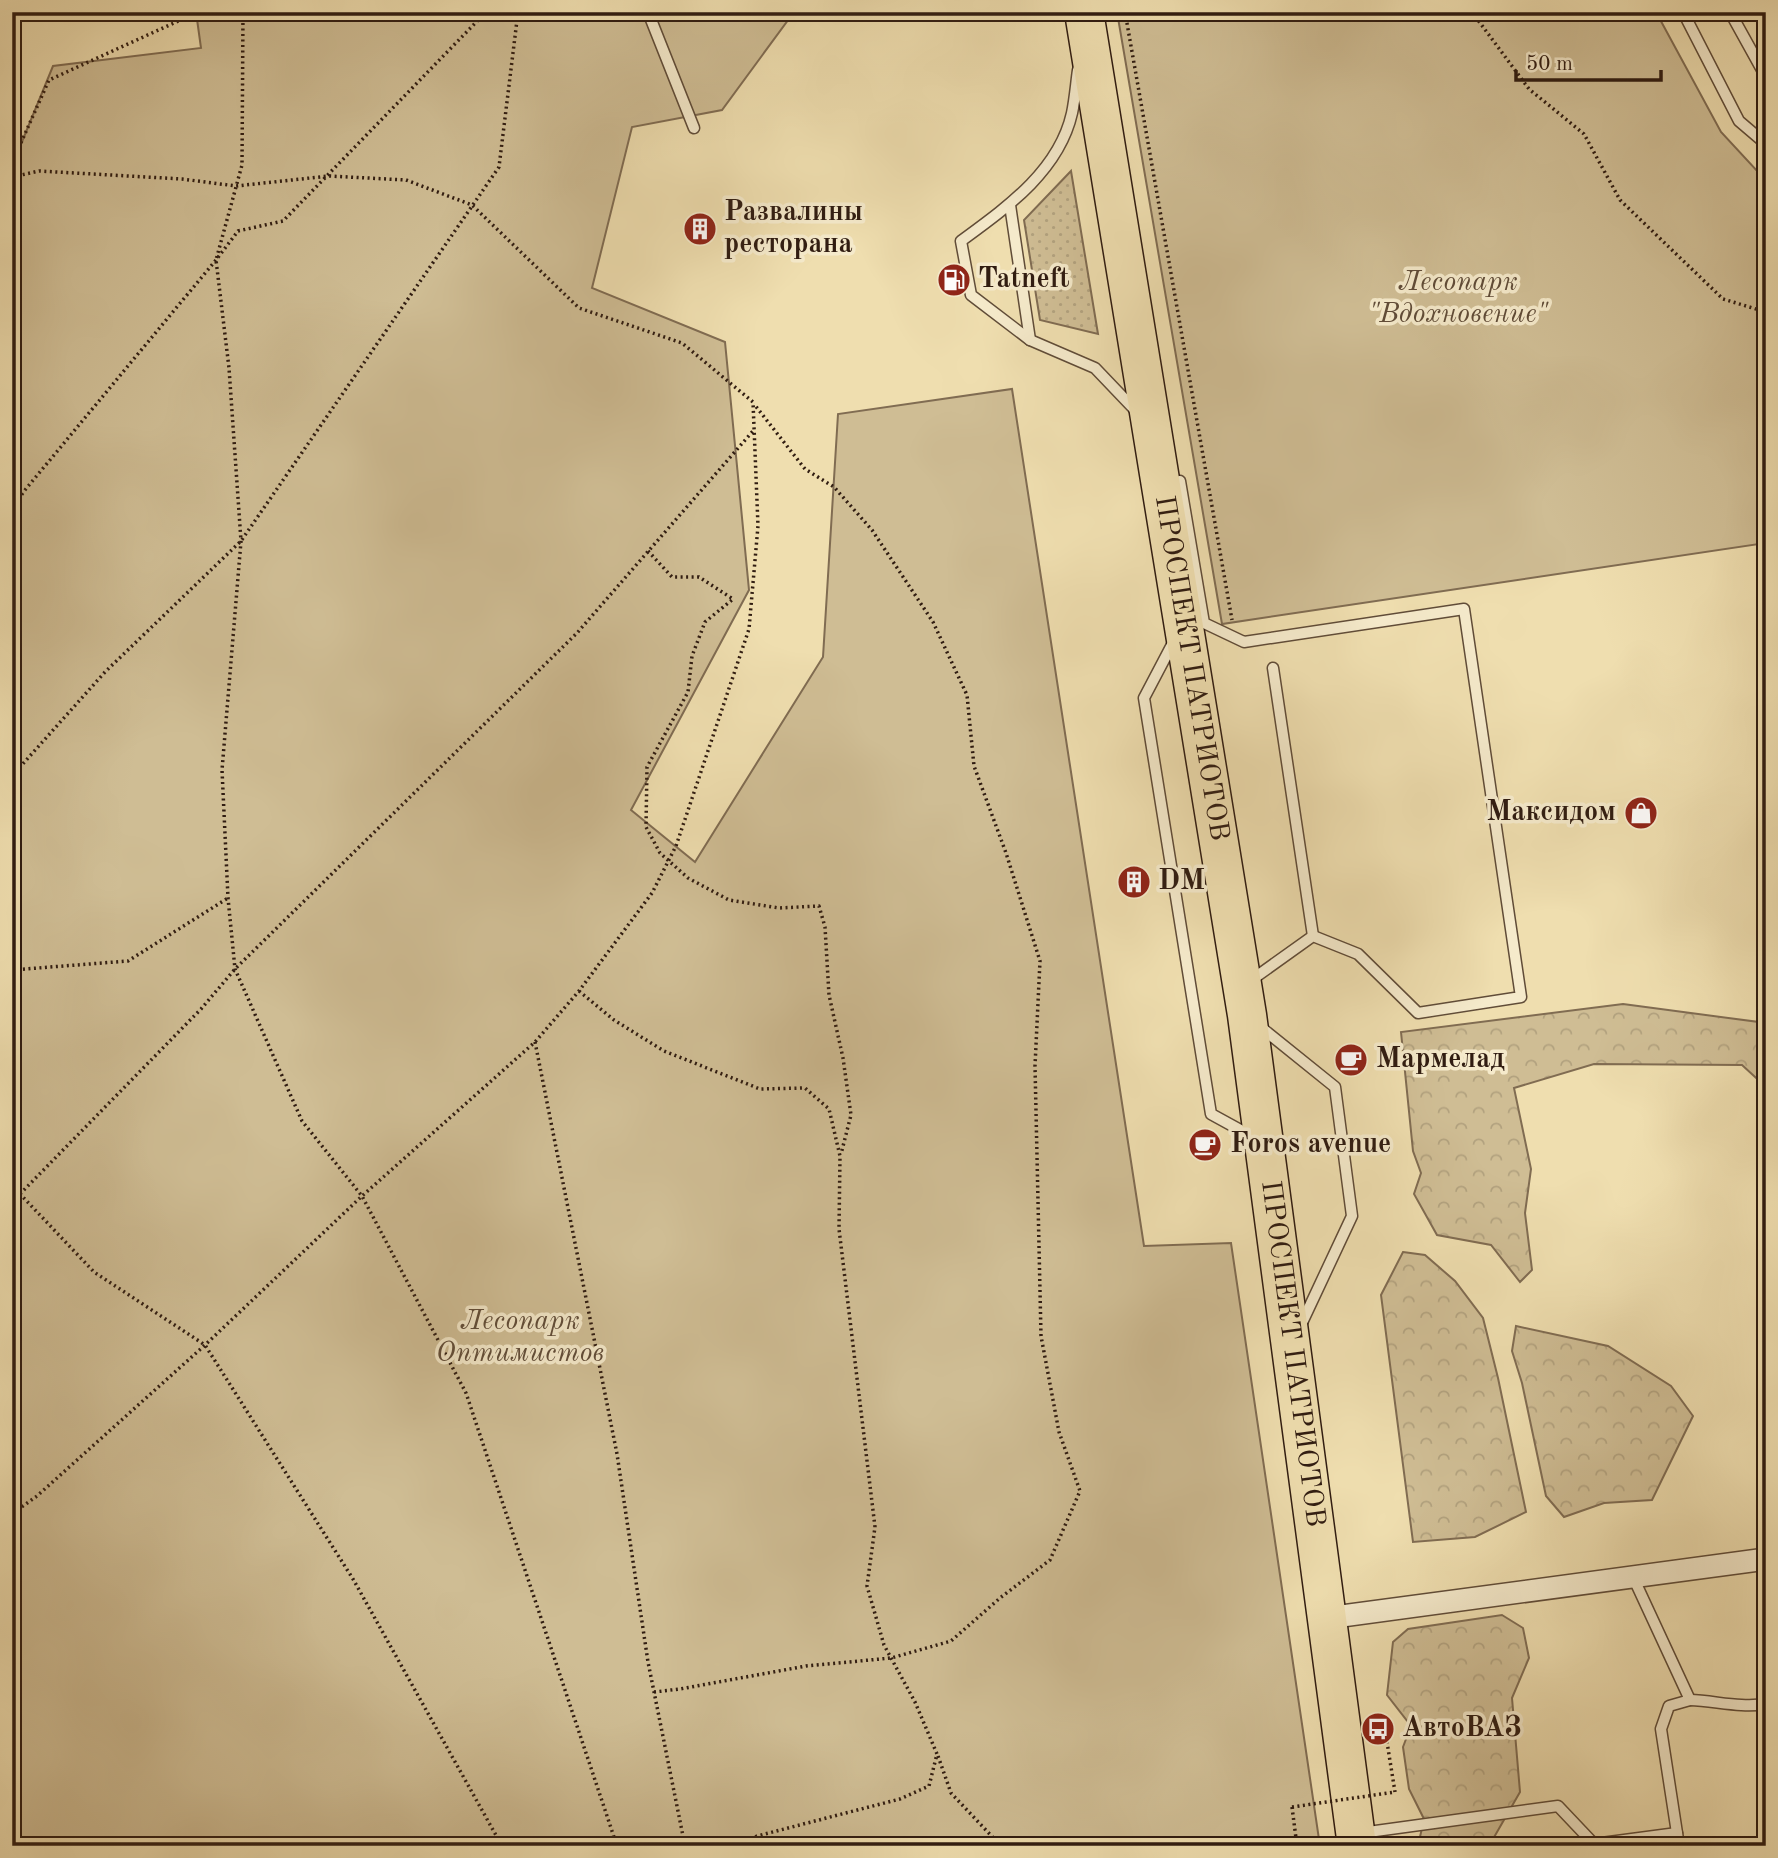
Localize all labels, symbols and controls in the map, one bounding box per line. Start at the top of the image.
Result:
scale bar [1516,38,1661,82]
text: 50 m [1526,54,1573,75]
place label: Развалины ресторана [724,199,863,259]
building icon: Развалины ресторана [681,210,719,248]
fuel station icon: Tatneft [935,261,973,299]
place label: Tatneft [978,266,1070,294]
park label: Лесопарк "Вдохновение" [1368,269,1549,329]
street label: ПРОСПЕКТ ПАТРИОТОВ [1149,494,1233,843]
shop icon: Максидом [1622,794,1660,832]
place label: Максидом [1486,799,1616,827]
building icon: DM [1115,863,1153,901]
place label: DM [1158,868,1205,896]
cafe icon: Мармелад [1332,1041,1370,1079]
place label: Мармелад [1376,1046,1505,1074]
cafe icon: Foros avenue [1186,1126,1224,1164]
place label: Foros avenue [1230,1131,1391,1159]
street label: ПРОСПЕКТ ПАТРИОТОВ [1255,1179,1329,1529]
park label: Лесопарк Оптимистов [436,1308,604,1368]
bus stop icon: АвтоВАЗ [1359,1710,1397,1748]
place label: АвтоВАЗ [1402,1714,1522,1743]

